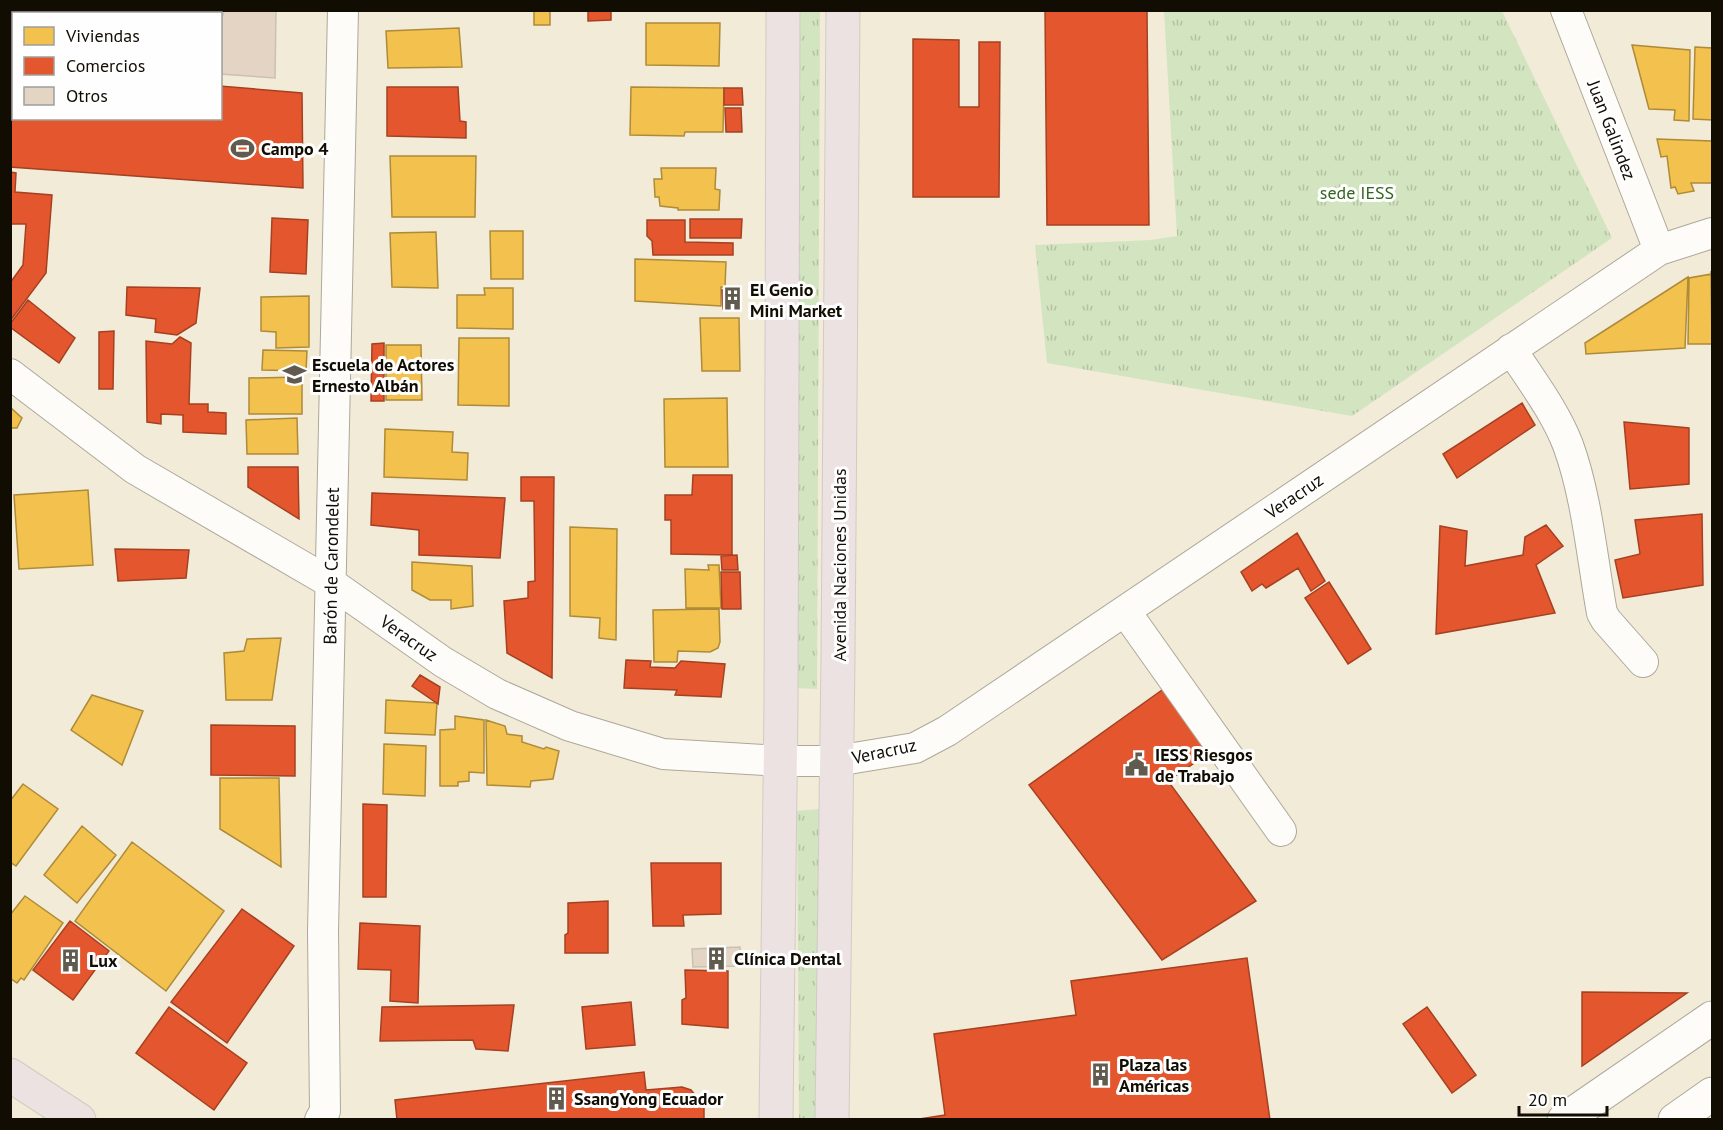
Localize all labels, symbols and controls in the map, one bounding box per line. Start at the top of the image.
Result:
legend [12,12,222,120]
text: Viviendas [65,24,140,47]
text: Comercios [66,54,145,77]
street label: Juan Galindez [1582,76,1642,183]
text: Otros [66,84,108,107]
sports icon: Campo 4 [230,135,256,161]
place label: Campo 4 [261,137,328,160]
park label: sede IESS [1320,181,1394,204]
place label: El Genio Mini Market [750,278,843,322]
building icon: El Genio Mini Market [719,286,745,312]
place label: Escuela de Actores Ernesto Albán [312,353,455,397]
school or university icon: Escuela de Actores Ernesto Albán [281,361,307,387]
street label: Avenida Naciones Unidas [828,468,851,662]
street label: Veracruz [1260,468,1328,524]
street label: Barón de Carondelet [318,487,344,645]
street label: Veracruz [375,609,442,666]
street label: Veracruz [849,733,918,769]
place label: IESS Riesgos de Trabajo [1155,743,1253,787]
public building icon: IESS Riesgos de Trabajo [1124,751,1150,777]
building icon: Clínica Dental [703,945,729,971]
building icon: Lux [58,947,84,973]
place label: Clínica Dental [734,947,842,970]
place label: Lux [89,949,118,972]
place label: Plaza las Américas [1119,1053,1189,1097]
building icon: Plaza las Américas [1088,1061,1114,1087]
scale bar [1519,1079,1608,1117]
building icon: SsangYong Ecuador [543,1085,569,1111]
place label: SsangYong Ecuador [574,1087,724,1110]
text: 20 m [1528,1088,1567,1111]

